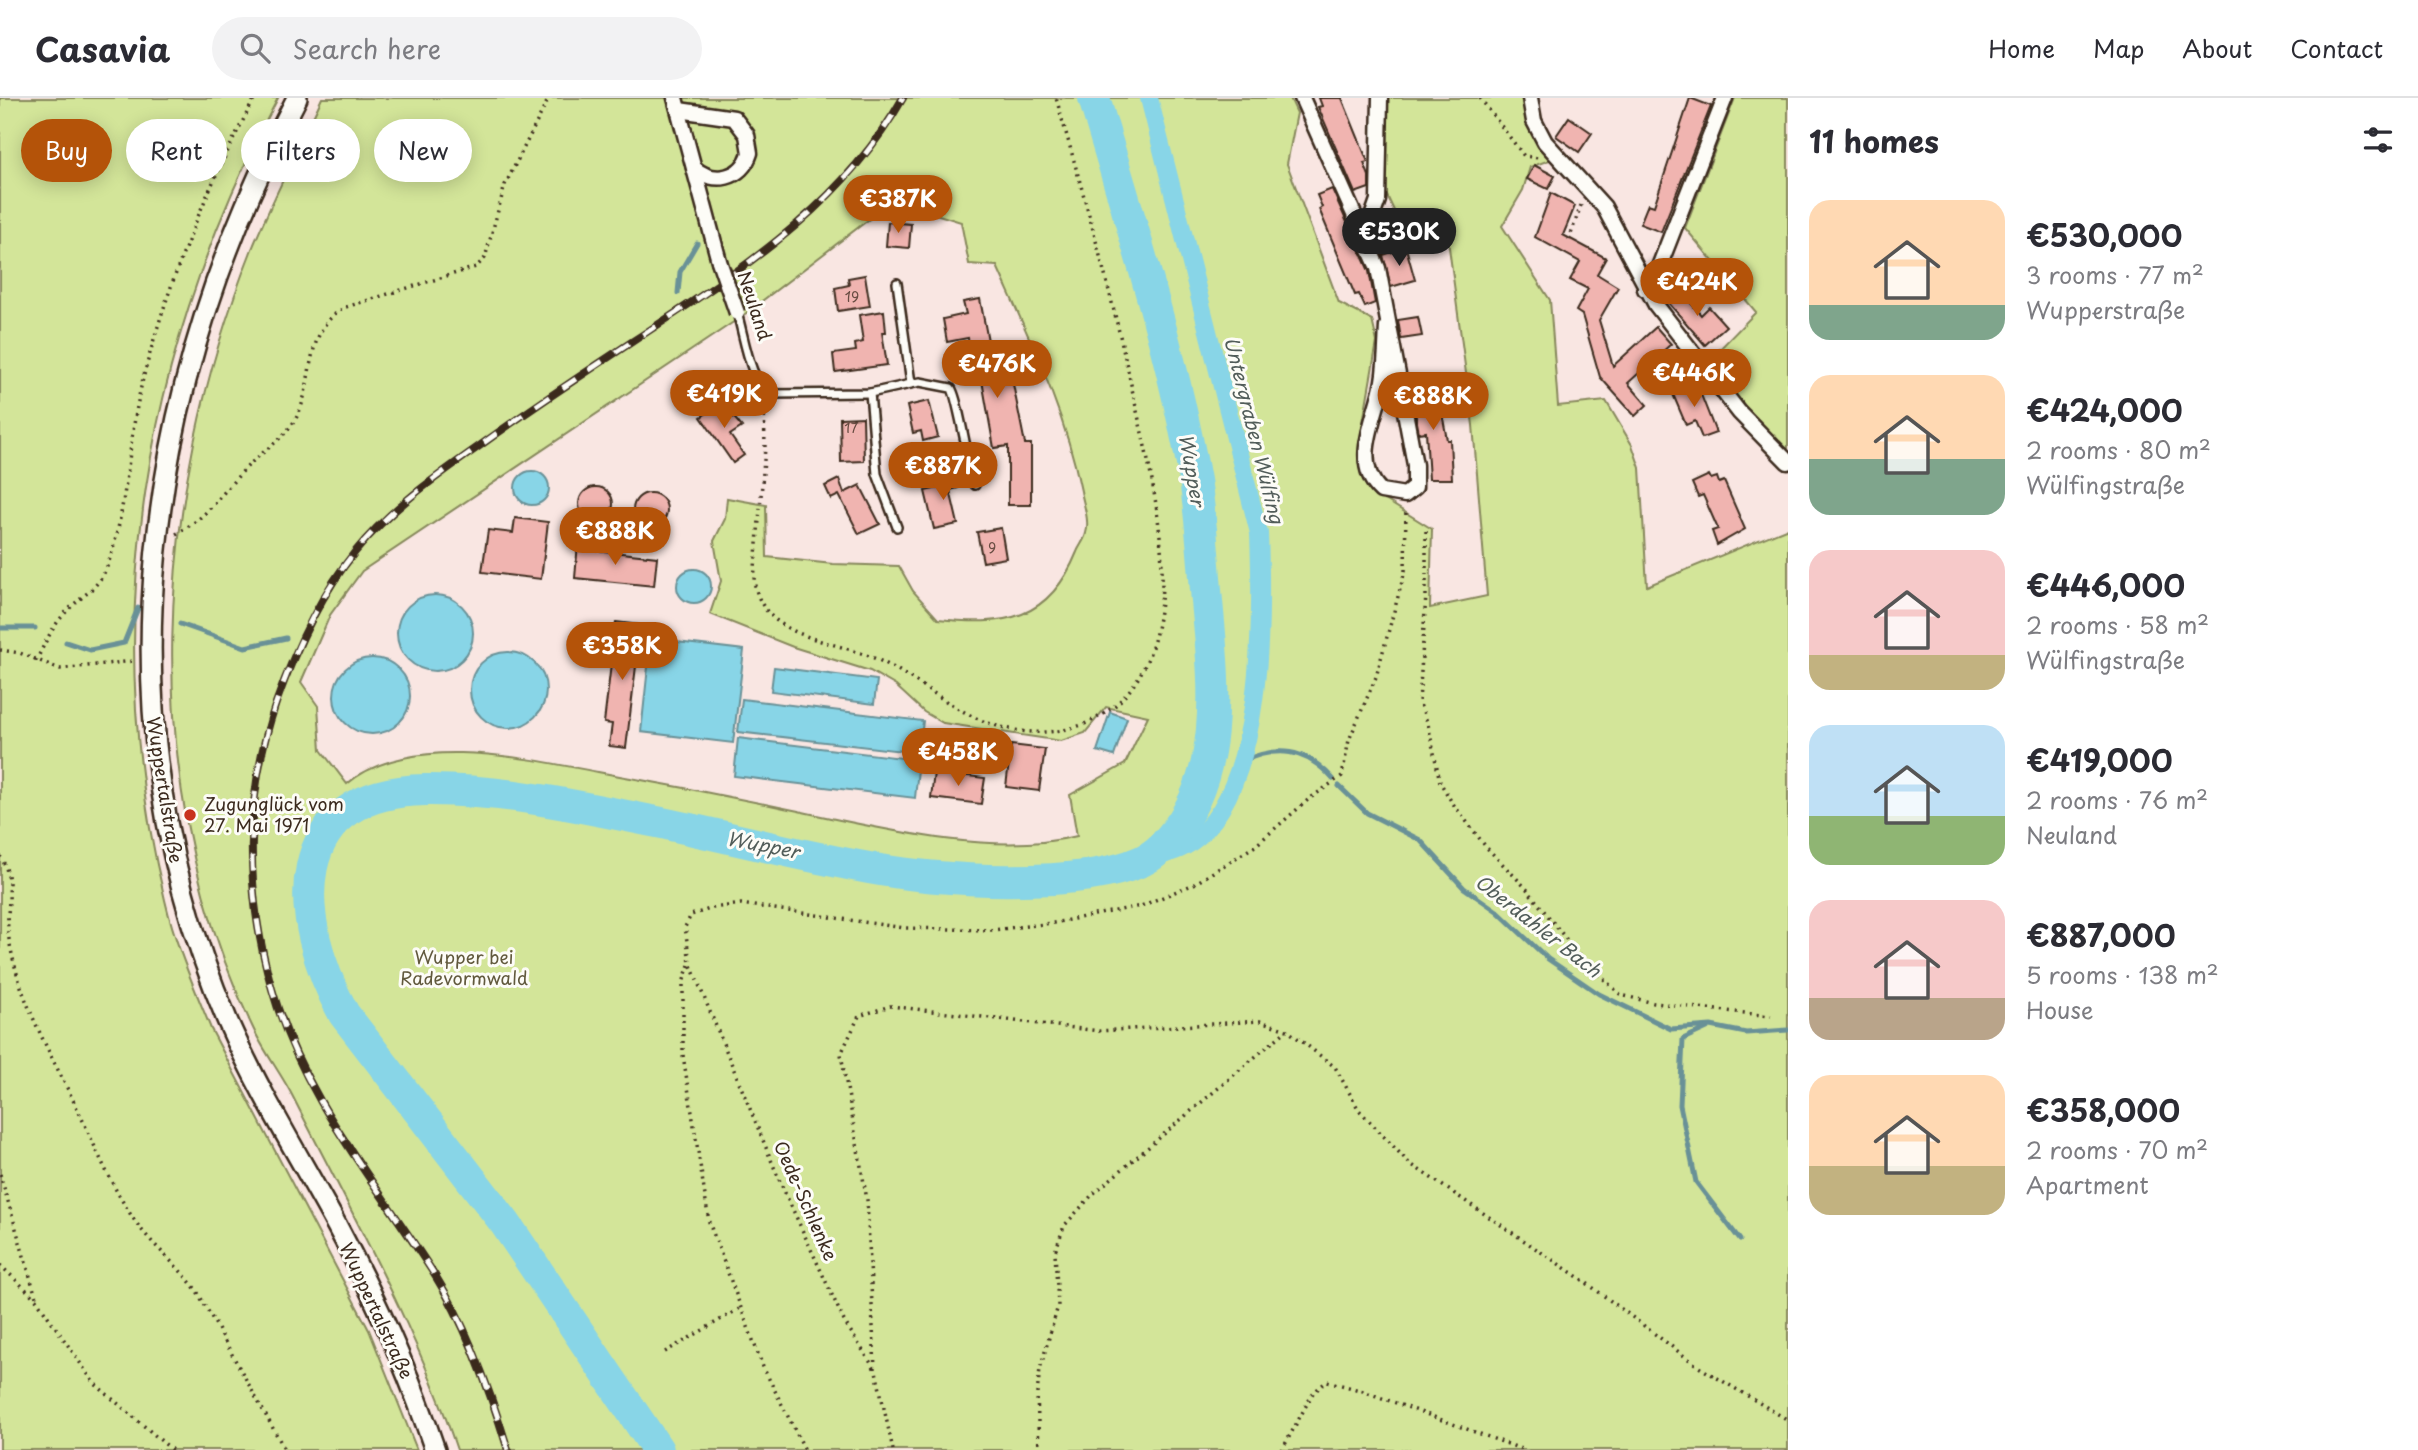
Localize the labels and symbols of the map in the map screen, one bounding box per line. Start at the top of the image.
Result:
pin: €387K [849,176,947,235]
pin: €530K [1350,208,1448,268]
pin: €424K [1648,258,1746,318]
street label: Neuland [732,267,779,344]
house number: 19 [845,286,859,307]
water label: Untergraben Wülfing [1218,333,1292,527]
pin: €476K [948,341,1046,400]
pin: €446K [1645,350,1743,409]
pin: €419K [675,370,773,430]
pin: €888K [1384,372,1482,432]
house number: 17 [844,417,858,438]
water label: Wupper [1173,431,1214,510]
pin: €887K [894,442,992,502]
pin: €888K [566,508,664,567]
house number: 9 [988,537,996,558]
pin: €358K [573,622,671,682]
street label: Wuppertalstraße [141,715,190,865]
pin: €458K [909,728,1007,788]
place label: Zugunglück vom 27. Mai 1971 [204,790,344,838]
marker: Zugunglück vom 27. Mai 1971 [182,807,198,823]
water label: Wupper [725,823,804,865]
water label: Oberdahler Bach [1470,867,1608,984]
park label: Wupper bei Radevormwald [400,943,528,991]
street label: Oede-Schlenke [768,1136,845,1265]
street label: Wuppertalstraße [334,1238,421,1383]

